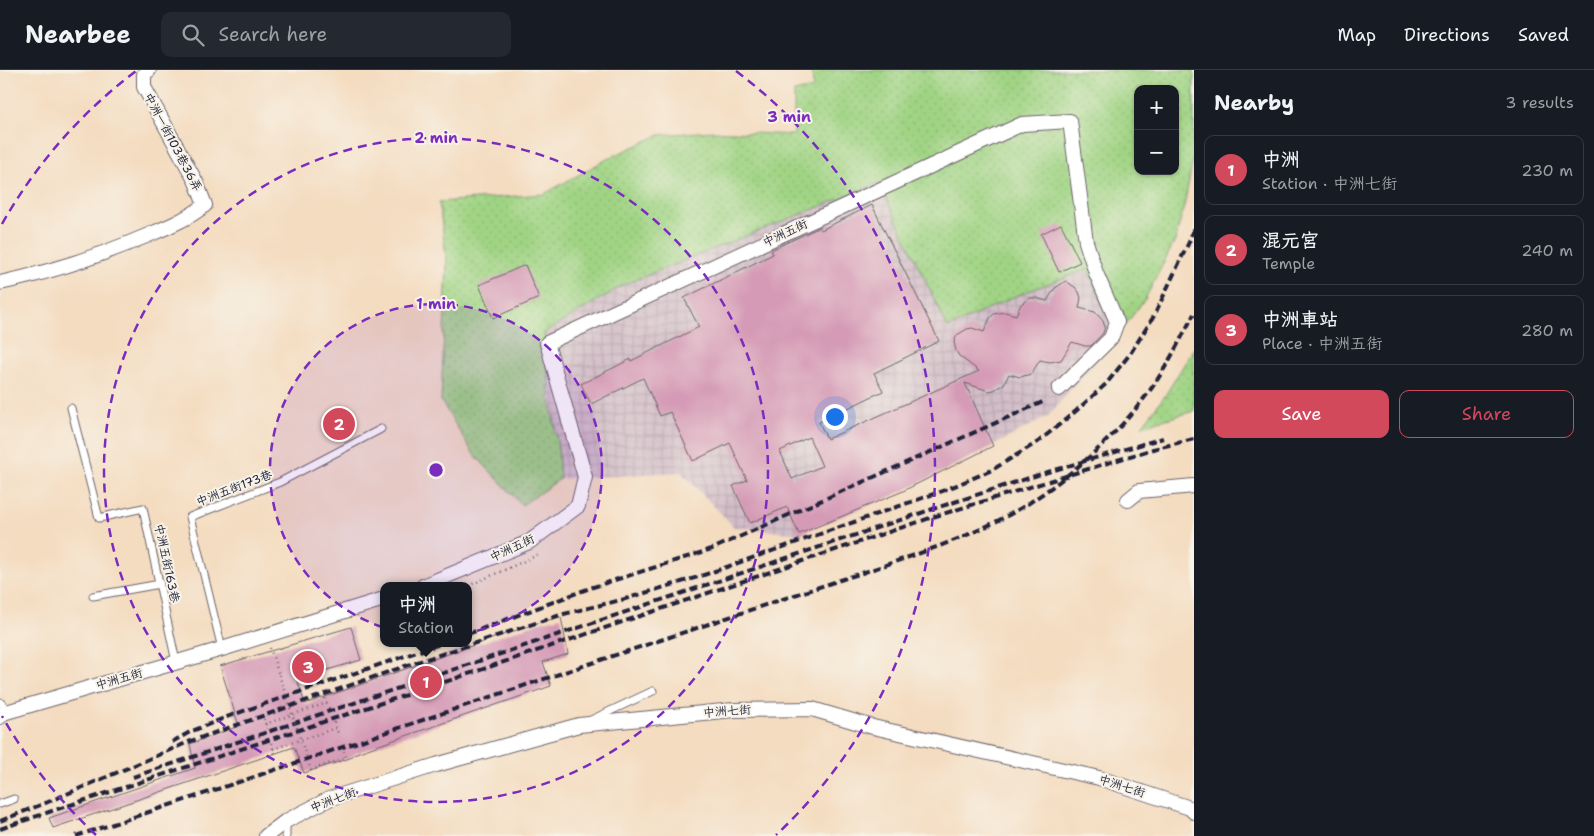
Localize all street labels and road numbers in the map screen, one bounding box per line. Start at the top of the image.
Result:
street label: 中洲一街103巷36弄 [140,90,206,194]
street label: 中洲五街 [760,216,810,250]
street label: 中洲五街173巷 [194,466,274,510]
street label: 中洲五街163巷 [151,522,183,604]
street label: 中洲五街 [487,531,537,565]
street label: 中洲五街 [94,665,144,693]
street label: 中洲七街 [702,701,752,721]
street label: 中洲七街 [1097,771,1147,801]
street label: 中洲七街 [308,784,358,816]

